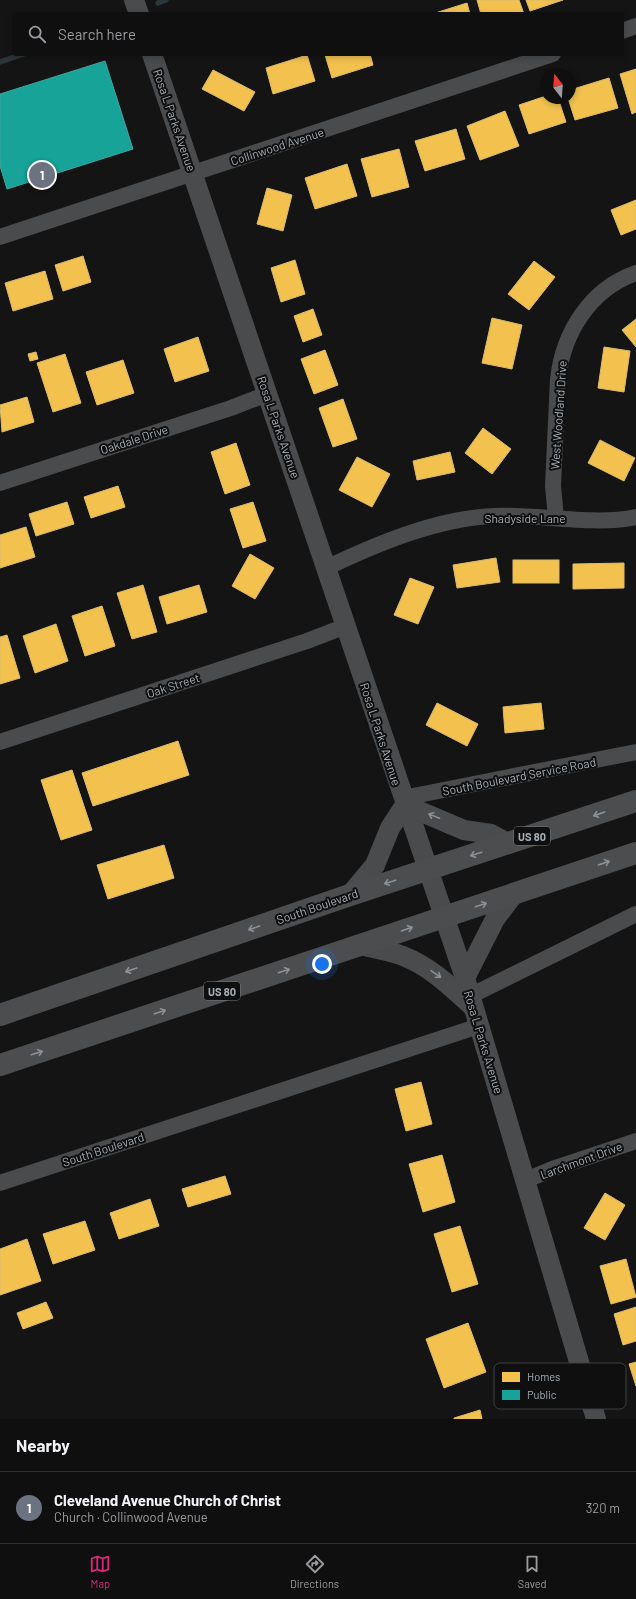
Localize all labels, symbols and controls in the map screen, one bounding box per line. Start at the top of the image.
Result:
search box [12,12,624,56]
icon: search [26,23,48,45]
text: Search here [58,25,136,43]
street label: Rosa L Parks Avenue [151,67,199,173]
north arrow [540,68,576,104]
street label: Collinwood Avenue [229,124,325,168]
pin: 1 [29,160,55,190]
street label: West Woodland Drive [547,360,569,470]
street label: Rosa L Parks Avenue [255,374,303,480]
street label: Oakdale Drive [98,421,170,457]
street label: Shadyside Lane [484,511,566,525]
street label: Oak Street [145,670,201,700]
street label: Rosa L Parks Avenue [358,681,404,787]
street label: South Boulevard Service Road [441,754,597,798]
one-way arrow [593,810,605,818]
one-way arrow [428,812,440,819]
road number: US 80 [514,827,550,845]
one-way arrow [470,851,482,859]
one-way arrow [598,859,610,867]
one-way arrow [384,879,397,886]
street label: South Boulevard [274,885,360,927]
one-way arrow [474,901,487,908]
one-way arrow [248,924,260,932]
one-way arrow [401,925,413,933]
your location [312,954,332,974]
one-way arrow [277,966,289,974]
one-way arrow [125,967,138,974]
one-way arrow [430,970,441,978]
road number: US 80 [204,982,240,1000]
street label: Rosa L Parks Avenue [462,989,506,1095]
one-way arrow [154,1008,167,1015]
one-way arrow [30,1049,43,1056]
street label: South Boulevard [60,1129,146,1169]
street label: Larchmont Drive [538,1139,624,1181]
legend [494,1363,626,1409]
text: Homes [527,1370,560,1383]
text: Public [527,1388,557,1401]
text: Nearby [16,1435,70,1455]
text: Cleveland Avenue Church of Christ [54,1491,281,1509]
text: 1 [27,1500,31,1516]
text: 320 m [586,1500,620,1516]
text: Church · Collinwood Avenue [54,1509,208,1525]
tab: Map [89,1553,111,1590]
tab: Directions [290,1553,339,1590]
tab: Saved [518,1553,547,1590]

